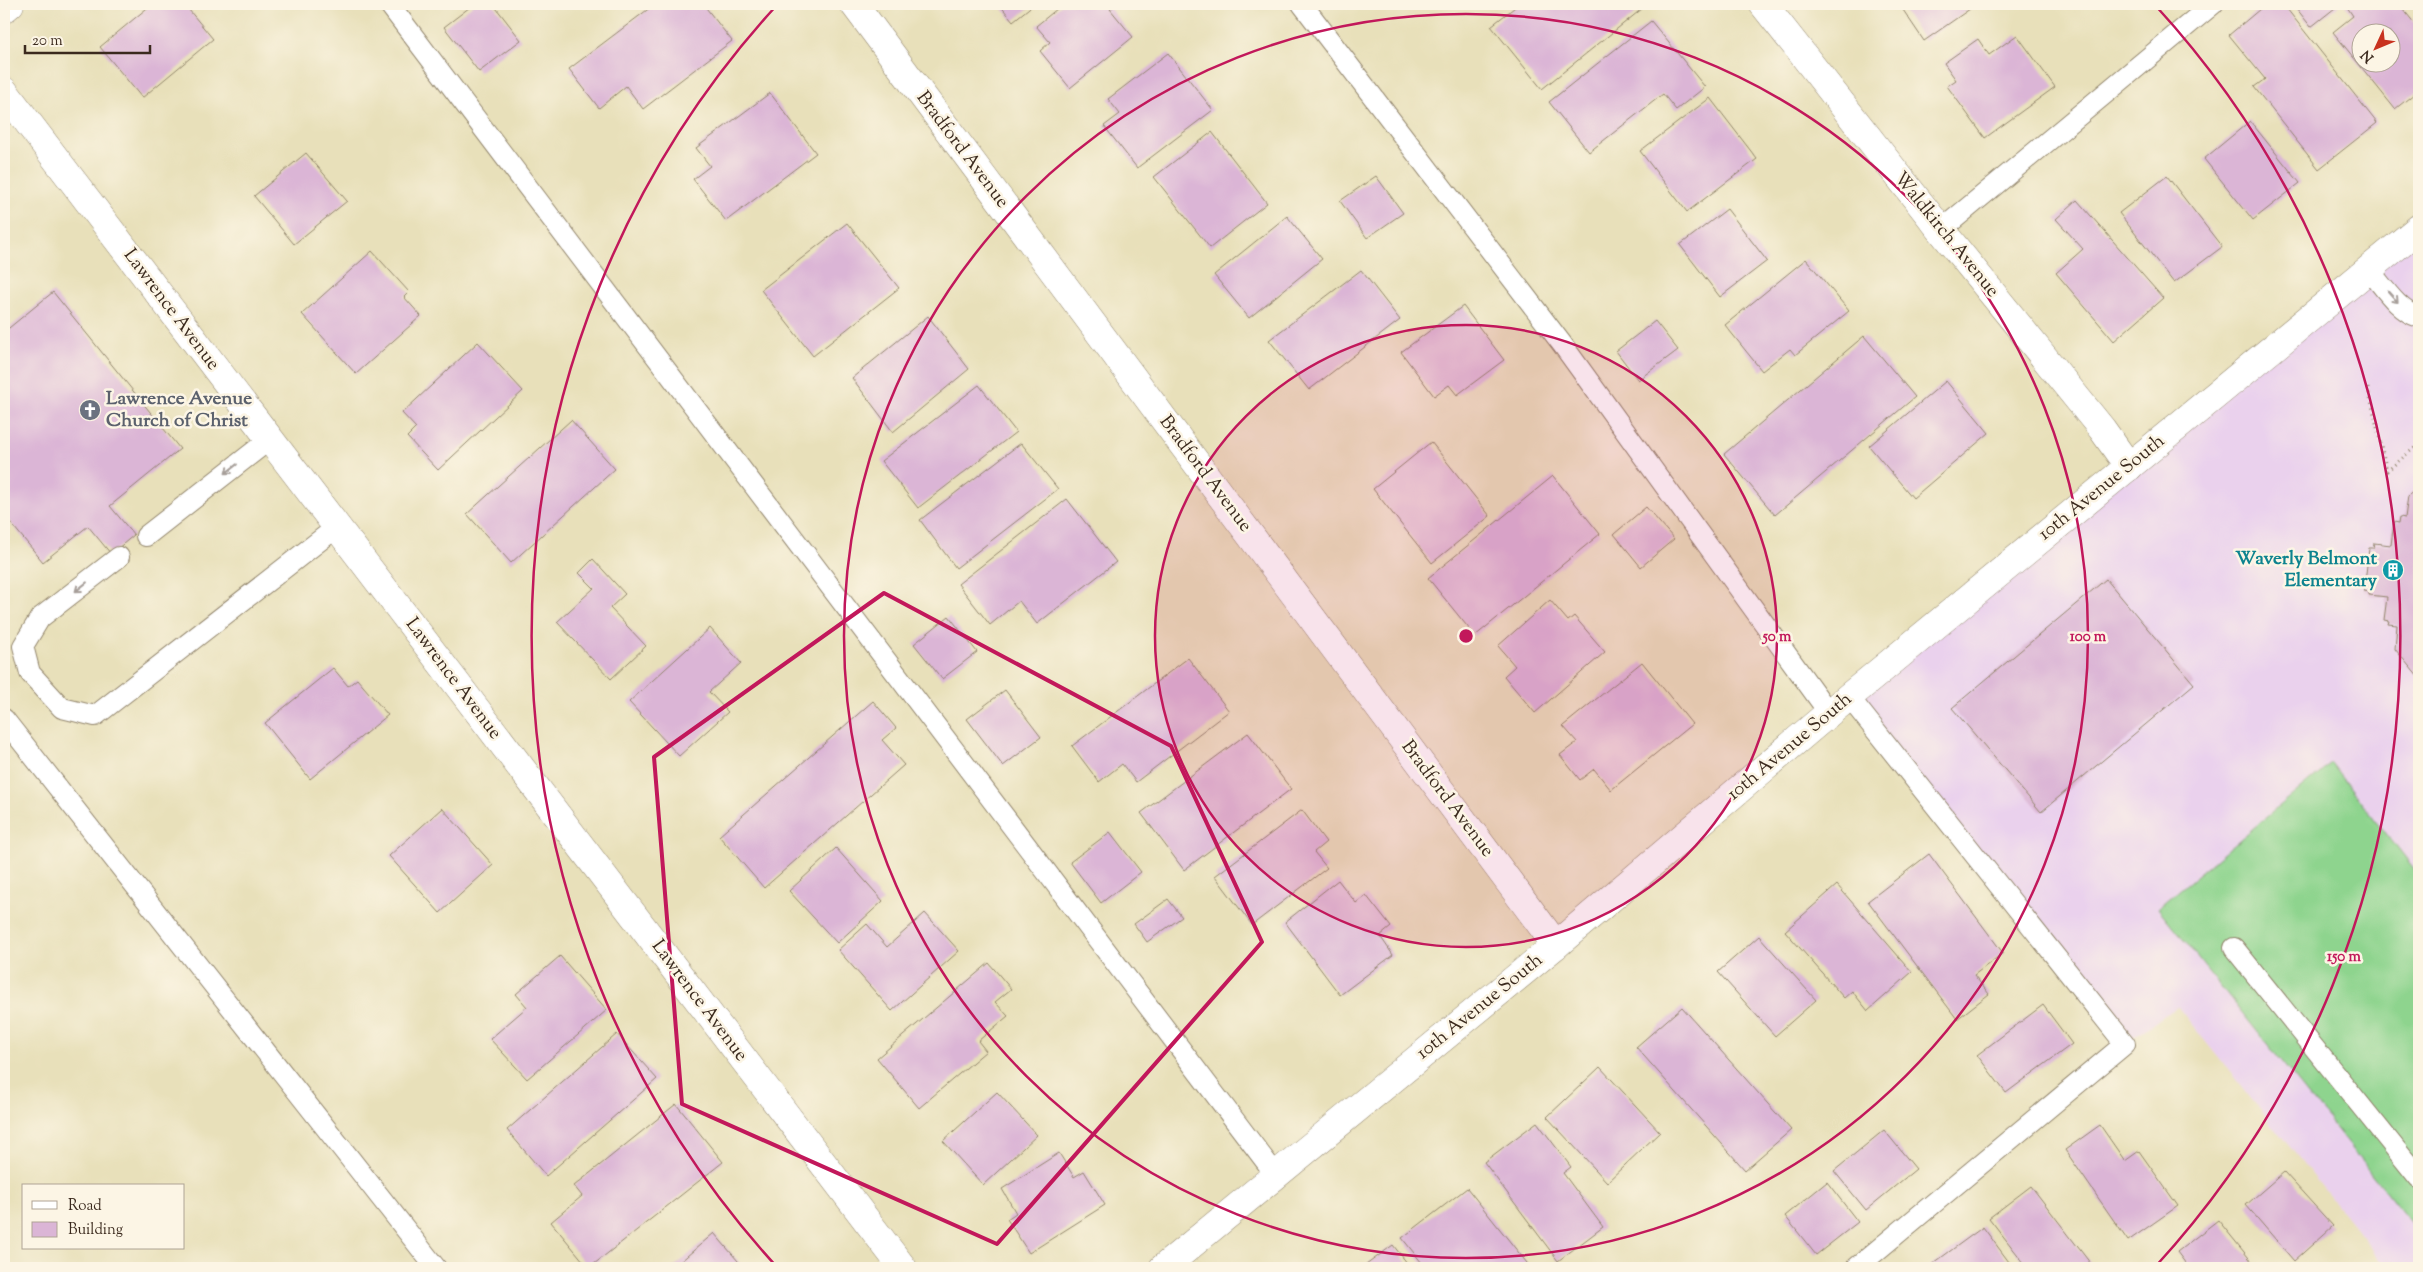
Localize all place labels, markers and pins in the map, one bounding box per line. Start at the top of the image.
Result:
place label: Lawrence Avenue Church of Christ [106,386,252,435]
church icon: Lawrence Avenue Church of Christ [78,398,102,422]
place label: Waverly Belmont Elementary [2235,546,2378,595]
building icon: Waverly Belmont Elementary [2381,558,2405,582]
centre of rings [1457,627,1475,645]

